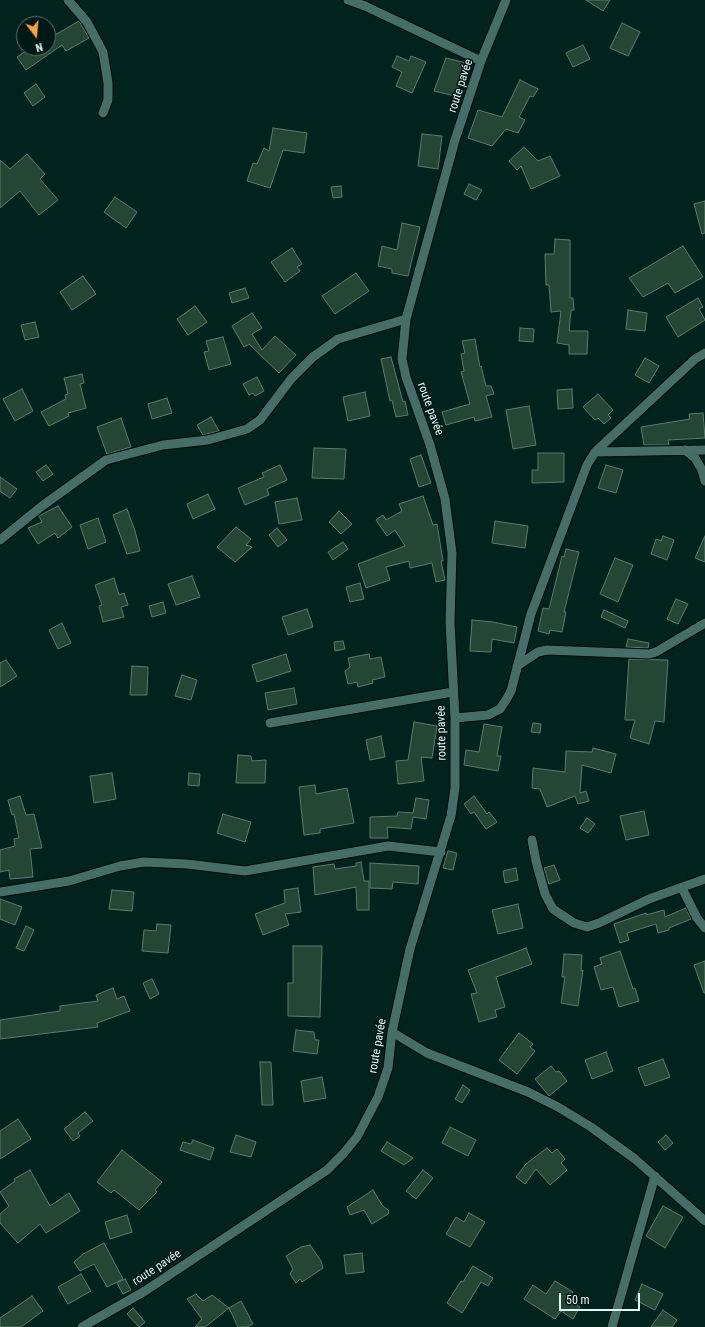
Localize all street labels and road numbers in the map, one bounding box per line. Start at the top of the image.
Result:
street label: route pavée [446,58,476,114]
street label: route pavée [414,381,446,437]
street label: route pavée [434,705,450,761]
street label: route pavée [366,1018,390,1074]
street label: route pavée [130,1247,184,1289]

